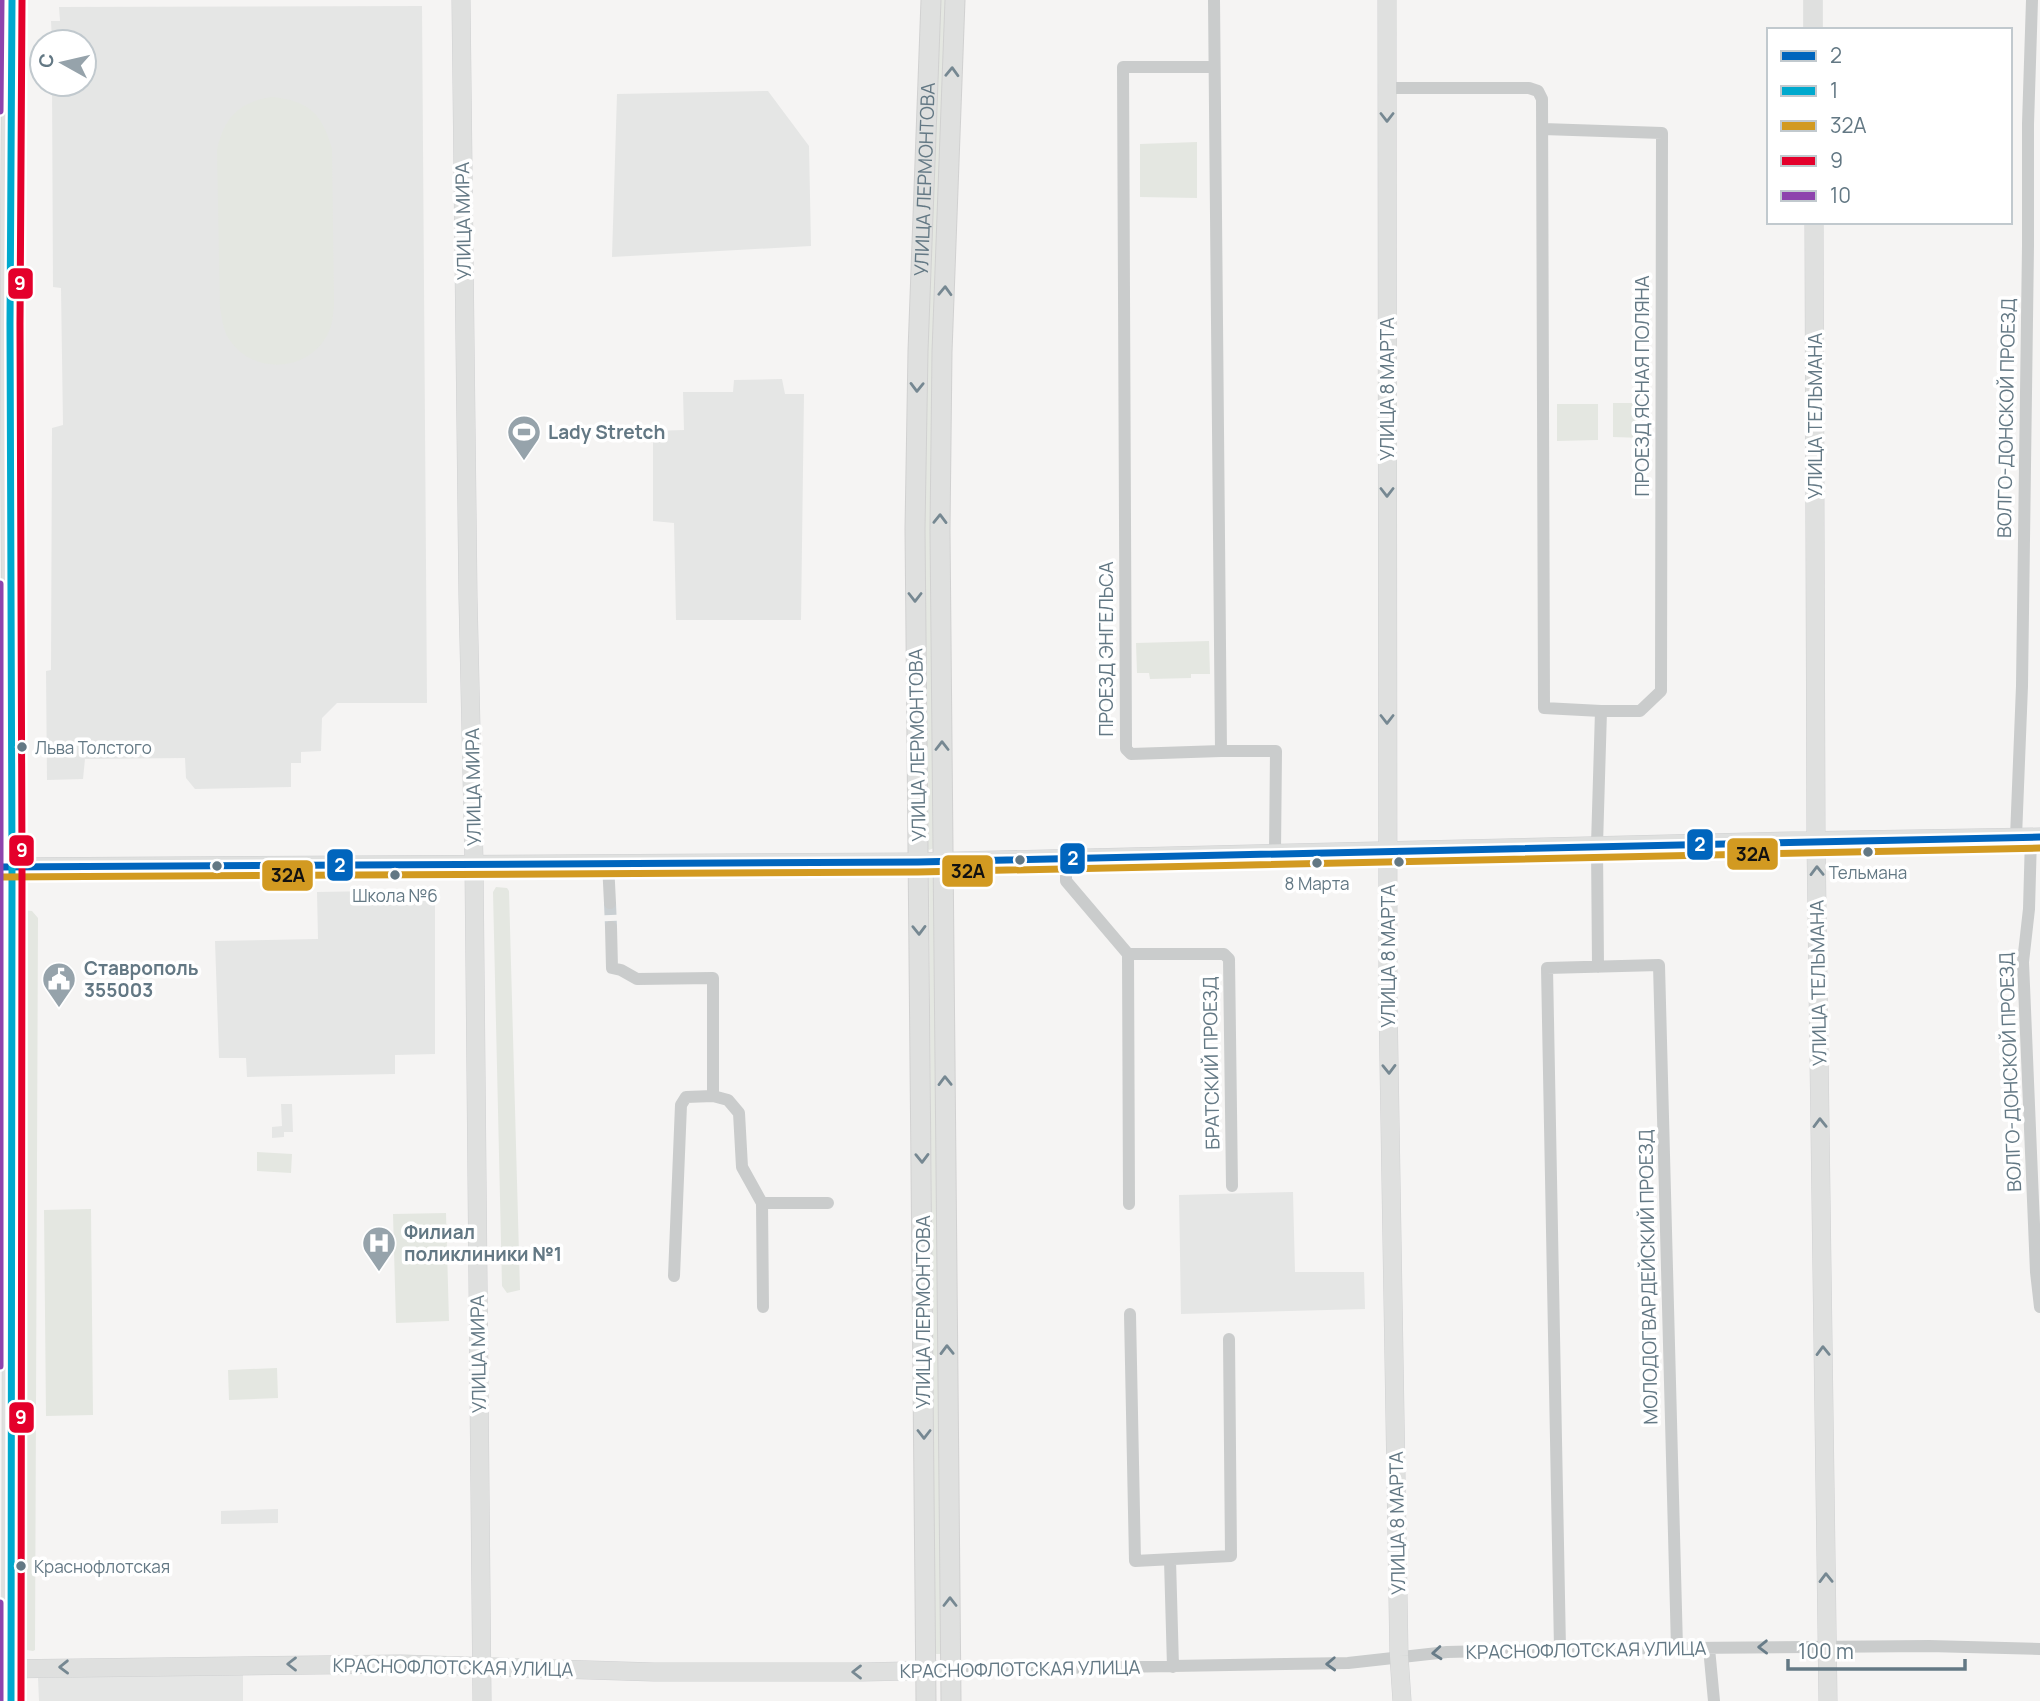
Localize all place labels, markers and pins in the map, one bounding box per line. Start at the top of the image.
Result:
sports icon: Lady Stretch [505,413,543,462]
place label: Lady Stretch [548,419,665,445]
place label: Льва Толстого [35,736,152,759]
marker: Льва Толстого [15,740,29,754]
marker: Тельмана [1861,845,1875,859]
unlabelled marker [1013,853,1027,867]
unlabelled marker [1392,855,1406,869]
marker: 8 Марта [1310,856,1324,870]
unlabelled marker [210,859,224,873]
place label: Тельмана [1829,861,1907,884]
marker: Школа №6 [388,868,402,882]
place label: 8 Марта [1285,872,1349,895]
place label: Школа №6 [352,884,438,907]
place label: Ставрополь 355003 [84,955,199,1003]
public building icon: Ставрополь 355003 [40,960,78,1009]
place label: Филиал поликлиники №1 [404,1219,562,1267]
hospital icon: Филиал поликлиники №1 [360,1224,398,1273]
place label: Краснофлотская [34,1555,170,1578]
marker: Краснофлотская [14,1559,28,1573]

